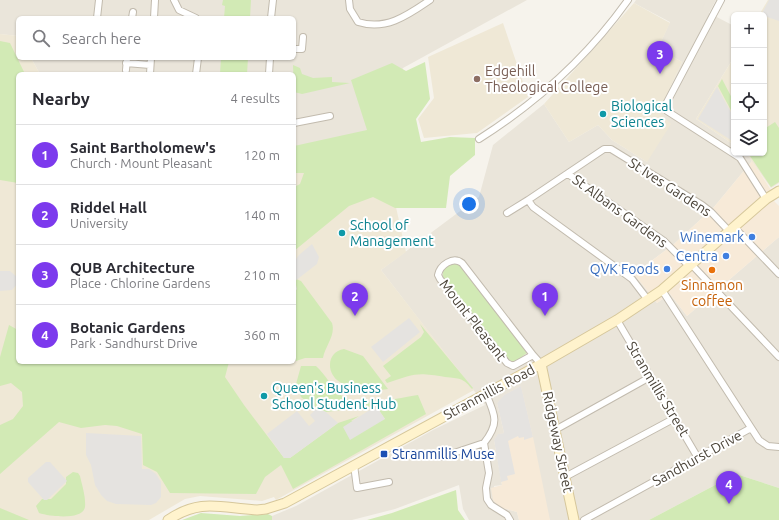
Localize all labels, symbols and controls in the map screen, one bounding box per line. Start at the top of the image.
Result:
map controls [731,12,767,156]
button: + [731,12,767,48]
search box [16,16,296,60]
icon: search [30,27,52,49]
text: Search here [62,30,141,47]
pin: 3 [647,41,673,74]
button: − [731,48,767,84]
place label: Edgehill Theological College [485,63,608,95]
marker: Edgehill Theological College [472,74,482,84]
button: locate [731,84,767,120]
text: Nearby [32,89,90,108]
text: 4 results [230,91,280,105]
place label: Biological Sciences [611,98,672,130]
marker: Biological Sciences [598,109,608,119]
button: layers [731,120,767,156]
text: Saint Bartholomew's [70,139,216,156]
text: 1 [41,148,49,162]
text: 120 m [244,148,280,162]
street label: St Ives Gardens [626,154,714,220]
text: Church · Mount Pleasant [70,156,212,170]
street label: St Albans Gardens [569,171,671,251]
your location [459,194,479,214]
text: Riddel Hall [70,199,147,216]
text: 2 [41,208,49,222]
text: 140 m [244,208,280,222]
text: University [70,216,128,230]
place label: School of Management [350,217,434,249]
marker: School of Management [337,228,347,238]
place label: Winemark [680,229,744,245]
marker: Winemark [747,232,757,242]
place label: Centra [676,248,718,264]
marker: Centra [721,251,731,261]
text: QUB Architecture [70,259,195,276]
place label: QVK Foods [590,261,659,277]
marker: QVK Foods [662,264,672,274]
marker: Sinnamon coffee [707,265,717,275]
text: 3 [41,268,49,282]
text: 210 m [244,268,280,282]
text: Place · Chlorine Gardens [70,276,210,290]
street label: Mount Pleasant [436,276,510,364]
place label: Sinnamon coffee [681,277,743,309]
pin: 2 [342,283,368,316]
pin: 1 [532,283,558,316]
text: Botanic Gardens [70,319,185,336]
text: 4 [41,328,49,342]
text: 360 m [244,328,280,342]
text: Park · Sandhurst Drive [70,336,198,350]
street label: Stranmillis Street [623,339,693,440]
street label: Stranmillis Road [441,361,537,423]
place label: Queen's Business School Student Hub [272,380,397,412]
street label: Ridgeway Street [539,390,577,495]
marker: Queen's Business School Student Hub [259,391,269,401]
street label: Sandhurst Drive [649,427,745,489]
place label: Stranmillis Muse [392,446,495,462]
marker: Stranmillis Muse [379,449,389,459]
pin: 4 [716,471,742,504]

